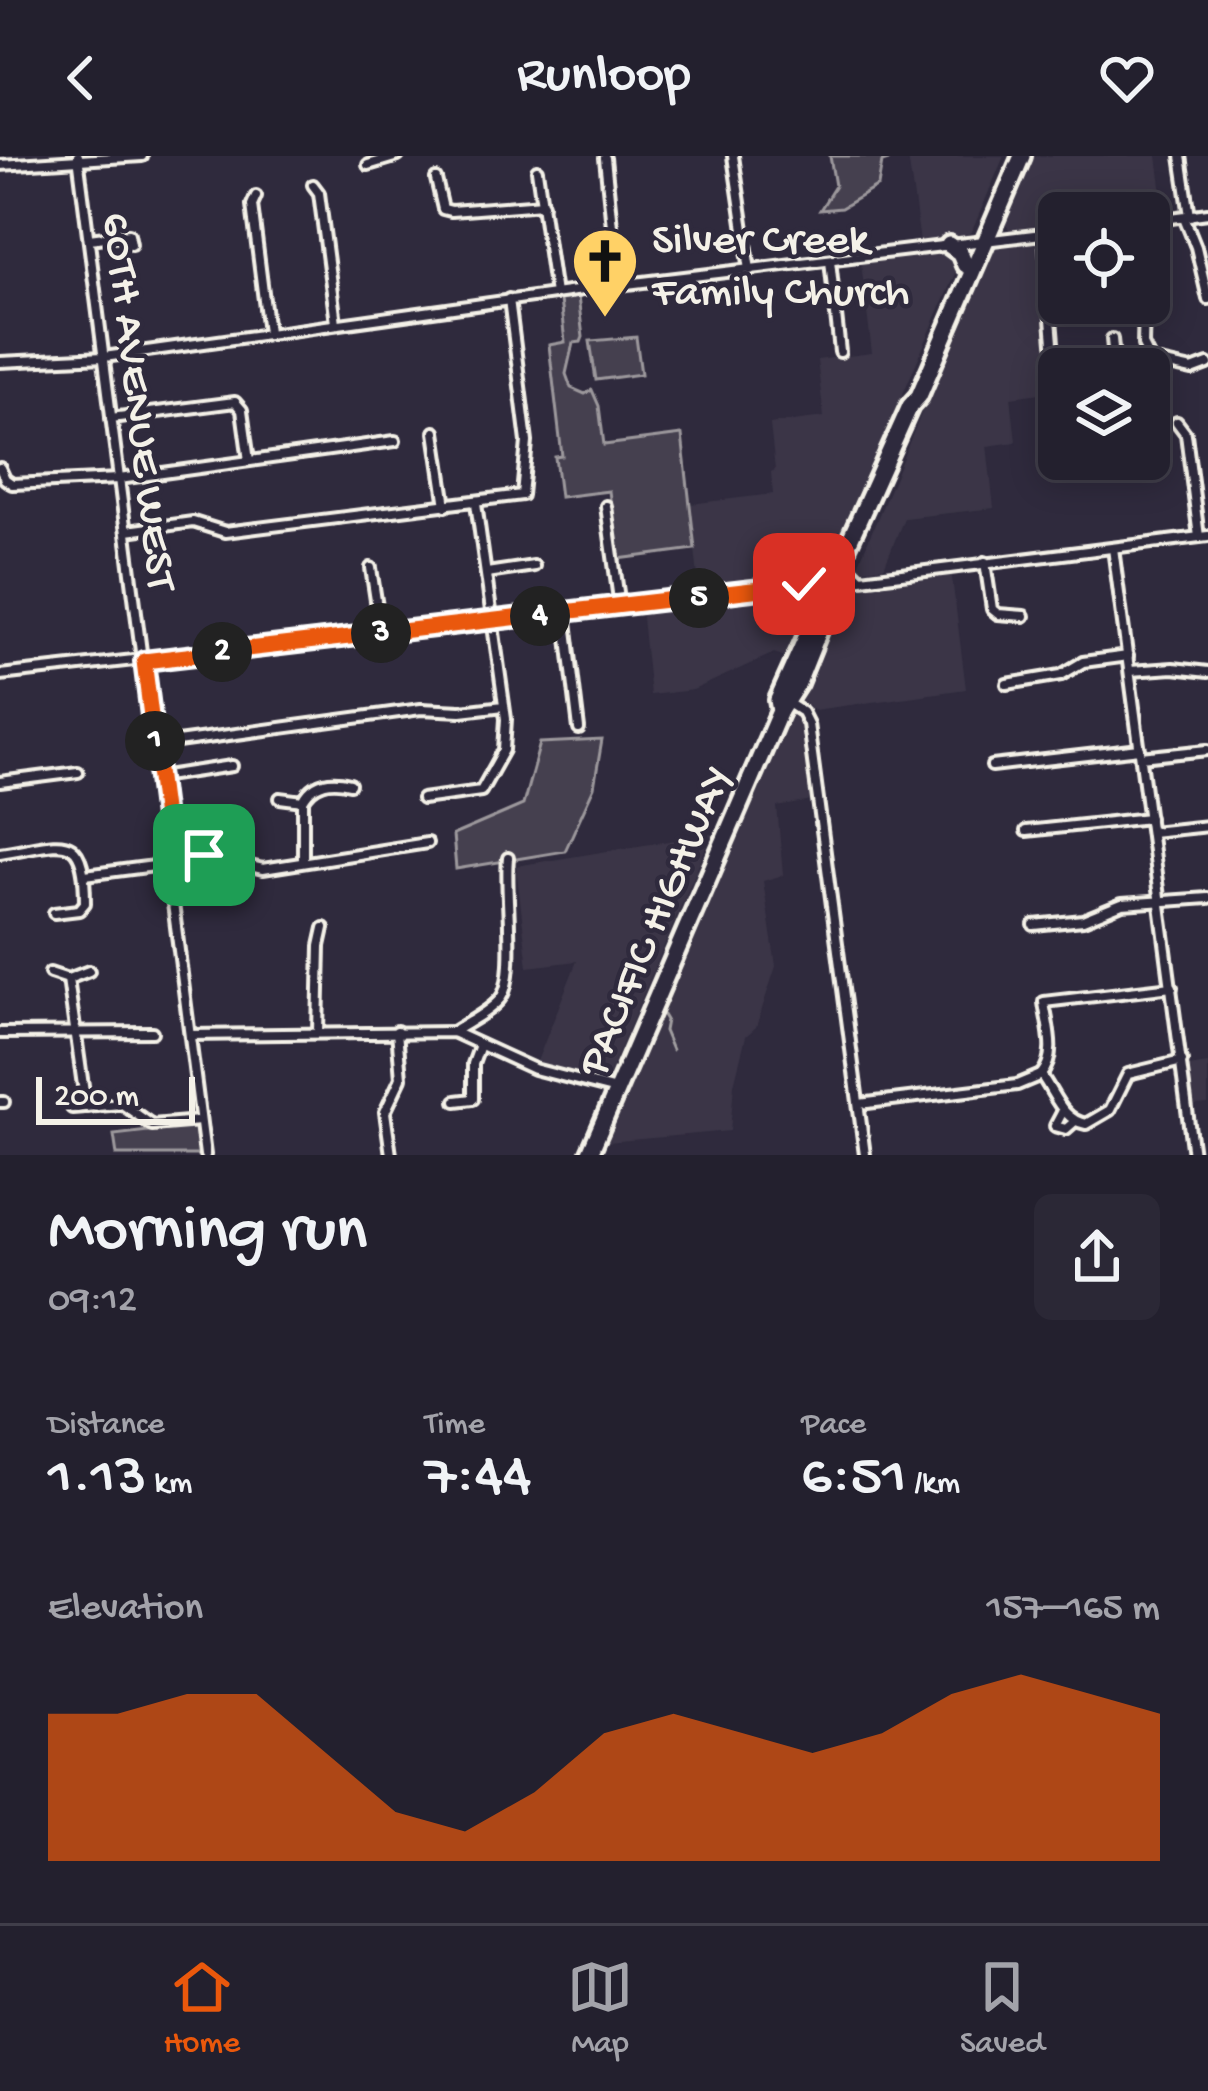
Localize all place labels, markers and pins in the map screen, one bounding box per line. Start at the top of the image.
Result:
place label: Silver Creek Family Church [651,216,910,321]
church icon: Silver Creek Family Church [570,226,640,320]
pin [753,533,855,635]
pin: 5 [669,568,729,628]
pin: 4 [510,586,570,646]
pin: 3 [351,603,411,663]
pin: 2 [192,622,252,682]
pin: 1 [125,711,185,771]
pin [153,804,255,906]

